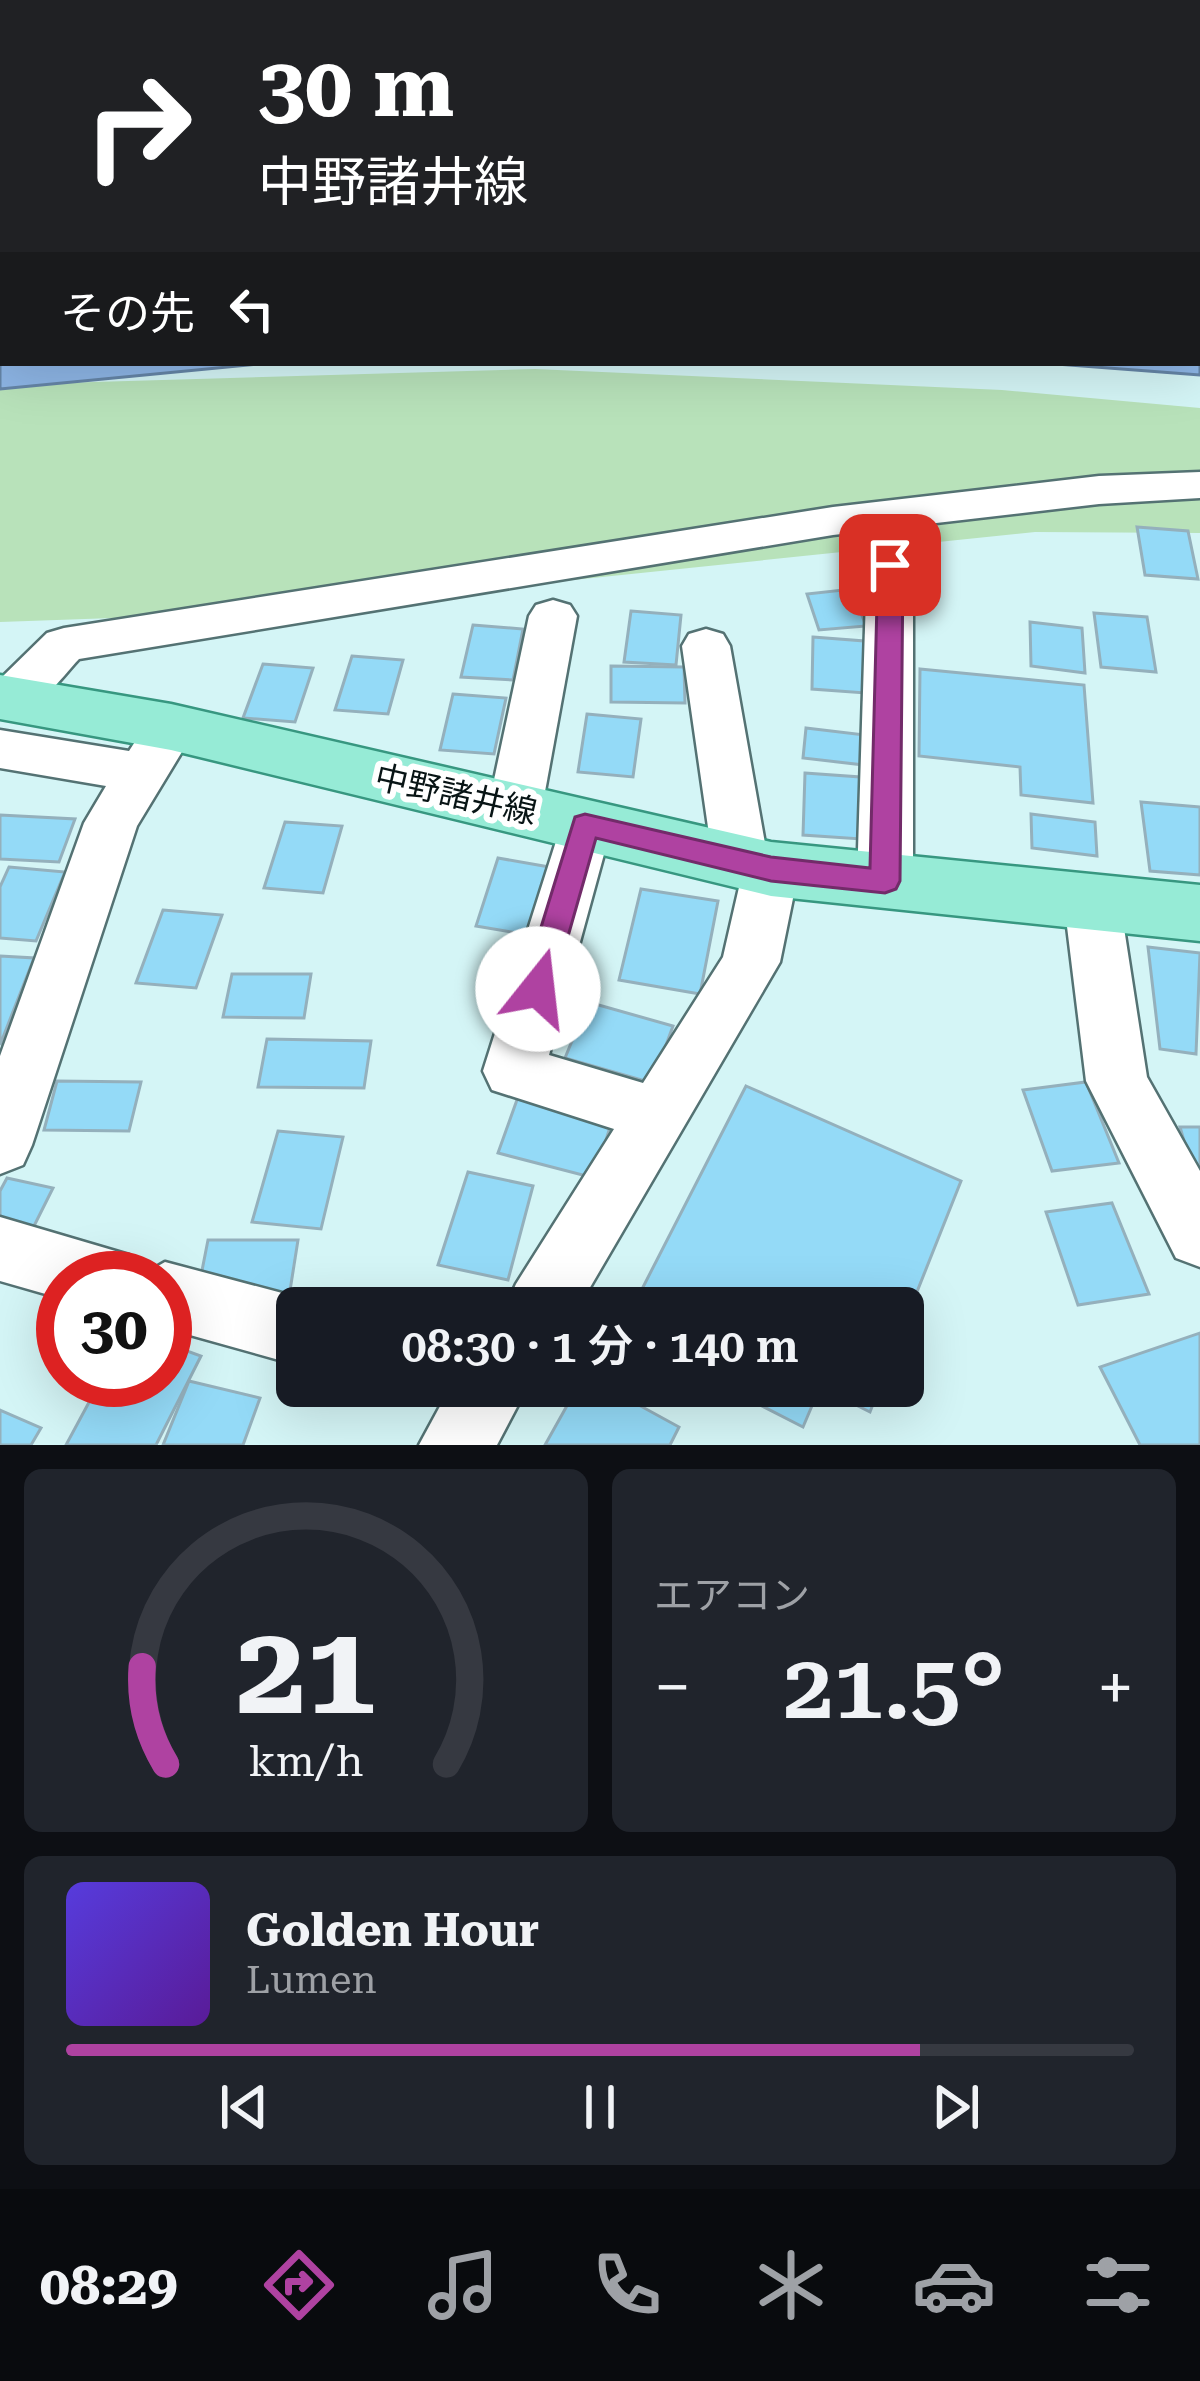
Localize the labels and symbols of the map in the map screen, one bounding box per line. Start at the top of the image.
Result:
pin [839,514,941,616]
street label: 中野諸井線 [371,757,541,832]
position arrow [475,926,601,1052]
speed limit sign: 30 [36,1251,192,1407]

